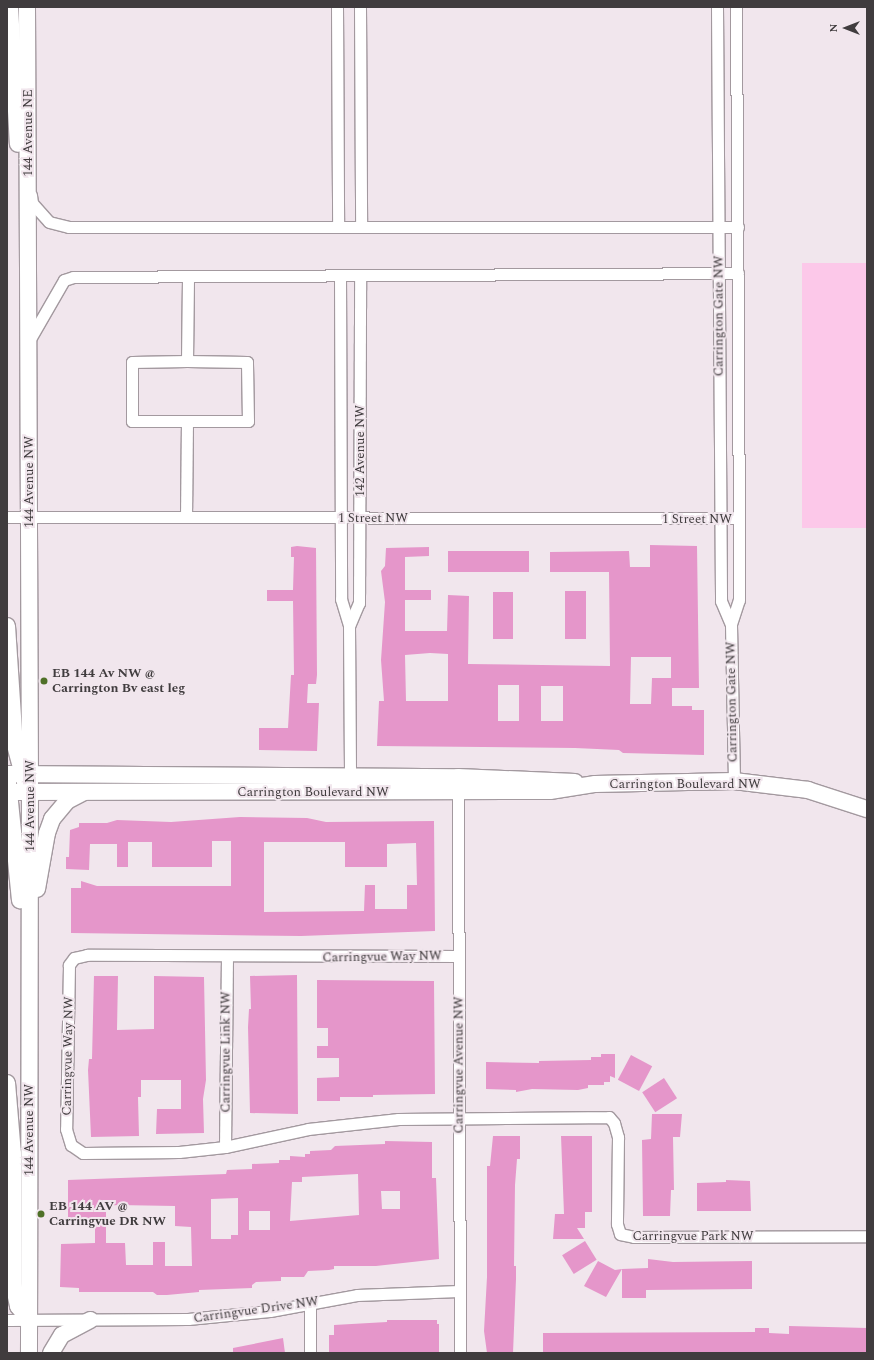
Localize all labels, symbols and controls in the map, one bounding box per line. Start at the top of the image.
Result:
north arrow [826,8,866,48]
text: N [825,24,842,33]
street label: 144 Avenue NE [20,89,36,177]
street label: Carrington Gate NW [711,256,727,376]
street label: 142 Avenue NW [352,405,368,497]
street label: 144 Avenue NW [21,436,37,528]
street label: 1 Street NW [338,510,408,526]
street label: 1 Street NW [662,511,732,527]
street label: Carrington Gate NW [723,642,741,762]
place label: EB 144 Av NW @ Carrington Bv east leg [52,666,185,697]
marker: EB 144 Av NW @ Carrington Bv east leg [39,676,49,686]
street label: 144 Avenue NW [22,760,38,852]
street label: Carrington Boulevard NW [609,776,761,792]
street label: Carrington Boulevard NW [237,784,389,800]
street label: Carringvue Way NW [322,948,442,966]
street label: Carringvue Link NW [218,991,234,1113]
street label: Carringvue Way NW [59,996,77,1116]
street label: Carringvue Avenue NW [451,996,467,1134]
street label: 144 Avenue NW [21,1084,37,1176]
place label: EB 144 AV @ Carringvue DR NW [49,1199,166,1230]
marker: EB 144 AV @ Carringvue DR NW [36,1209,46,1219]
street label: Carringvue Park NW [633,1228,753,1244]
street label: Carringvue Drive NW [193,1294,319,1326]

